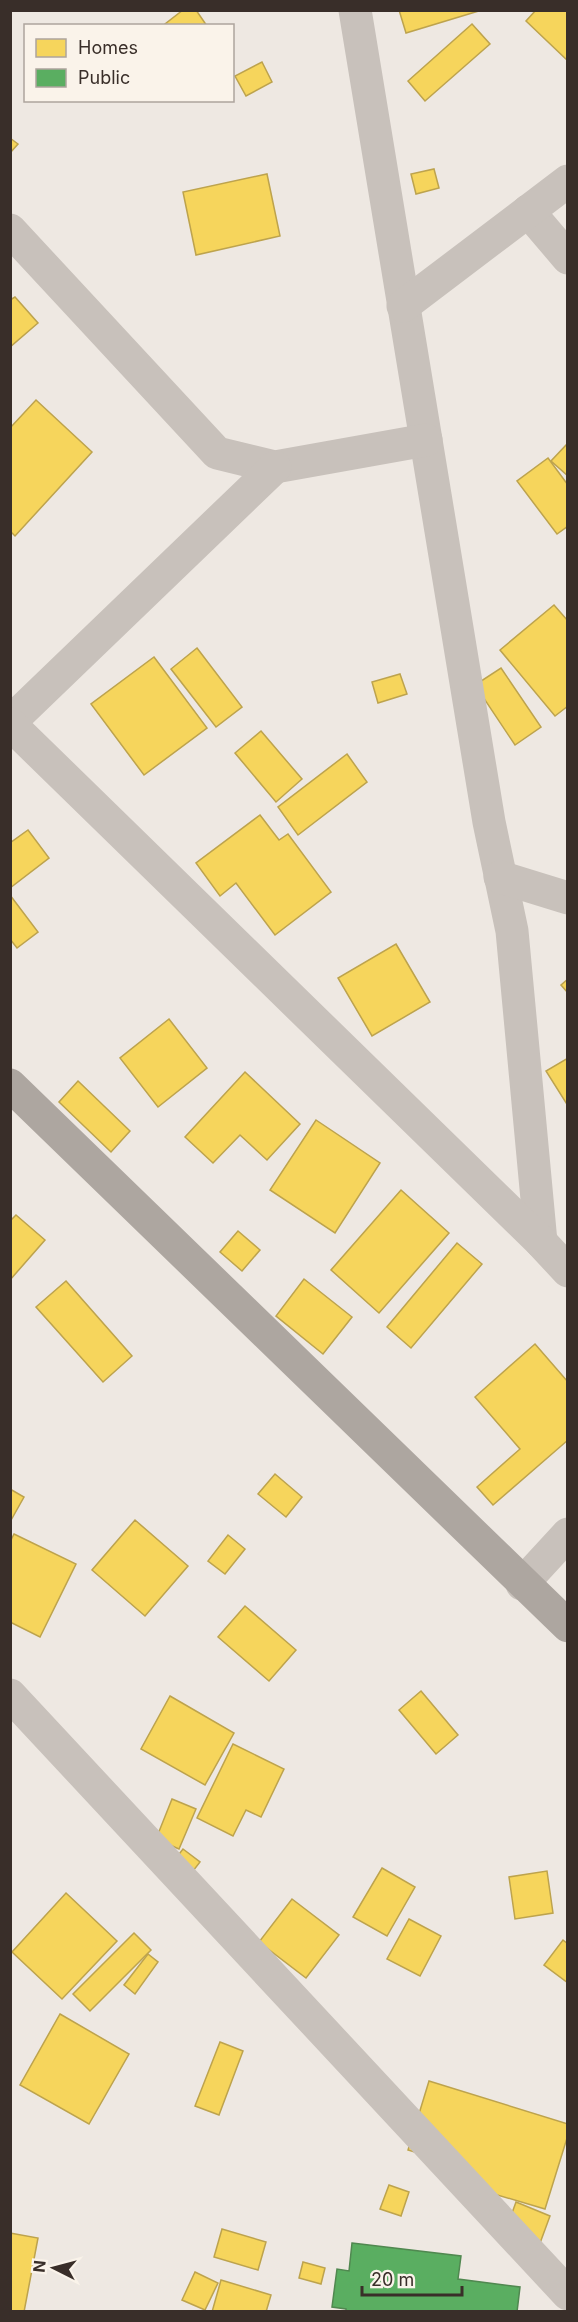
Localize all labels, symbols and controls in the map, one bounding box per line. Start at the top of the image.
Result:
legend [24,24,234,102]
text: Homes [78,37,138,58]
text: Public [78,67,130,88]
north arrow [24,2238,84,2298]
text: N [28,2259,50,2274]
scale bar [362,2259,462,2297]
text: 20 m [371,2269,414,2290]

